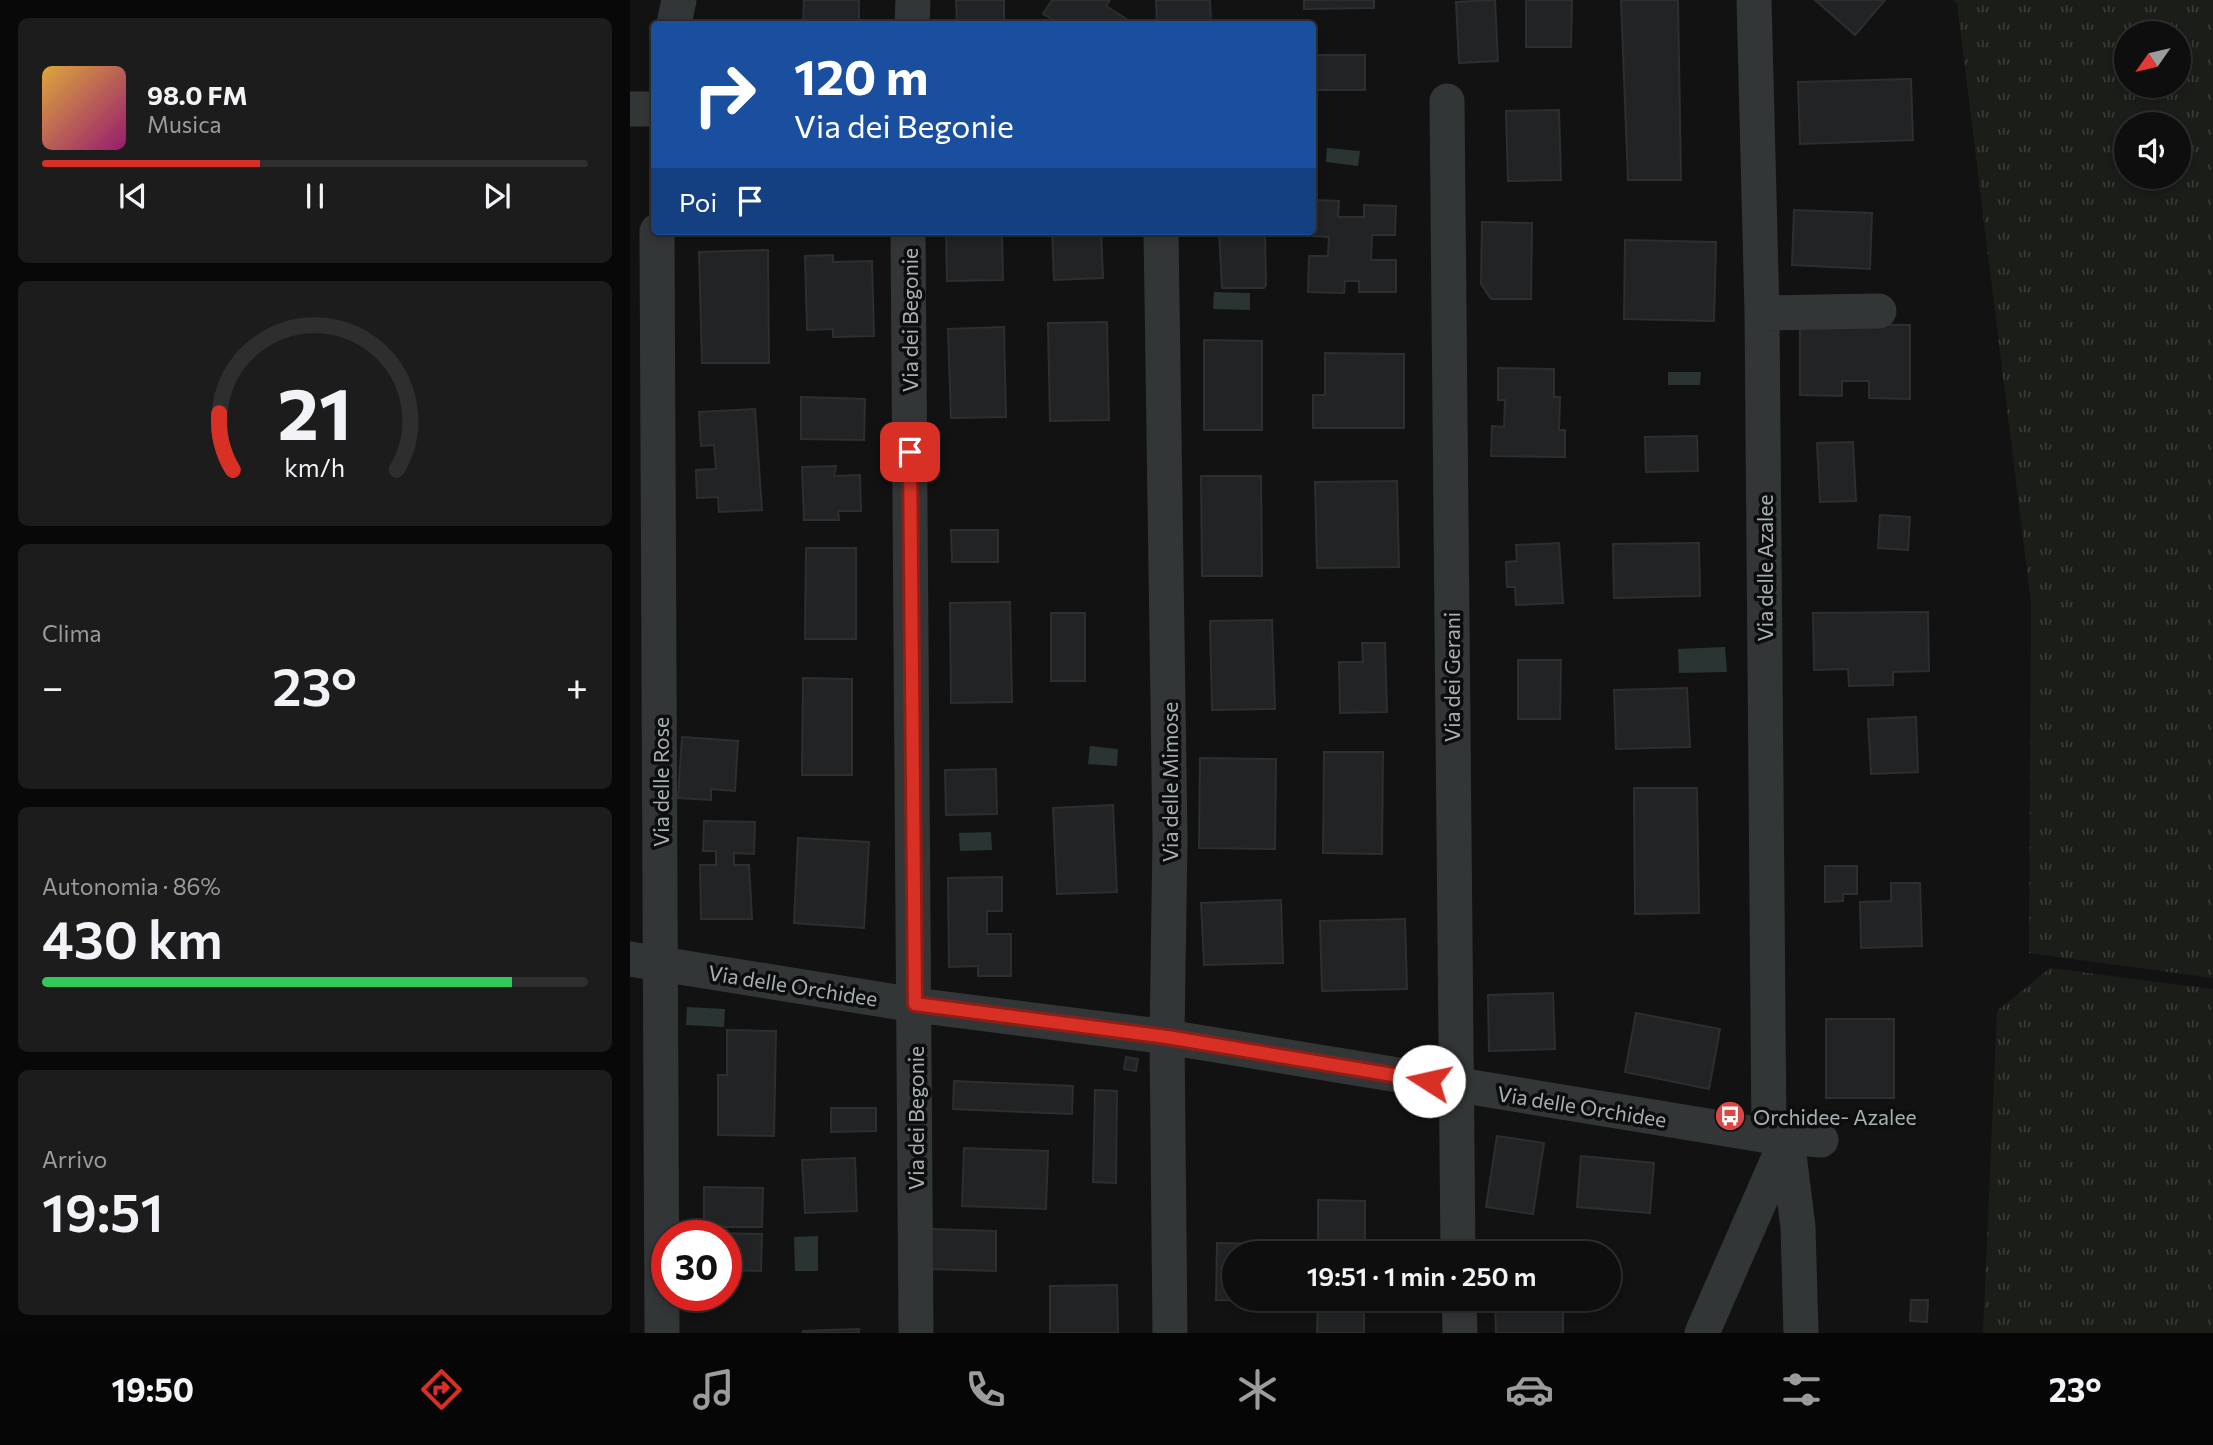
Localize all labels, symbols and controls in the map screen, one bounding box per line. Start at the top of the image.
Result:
north arrow [2114,21,2191,98]
map controls [2114,21,2191,189]
text: 120 m [794,45,928,105]
icon: right [679,49,770,140]
text: 98.0 FM [147,79,248,110]
text: Via dei Begonie [794,105,1014,145]
text: Musica [147,110,222,138]
button: sound [2114,112,2191,189]
icon: previous [114,177,152,215]
icon: pause [296,177,334,215]
icon: next [478,177,516,215]
icon: arrive [731,182,769,220]
text: Poi [679,186,717,217]
street label: Via dei Begonie [897,248,922,392]
text: 21 [278,366,352,455]
pin [880,422,940,482]
icon: arrive [891,433,929,471]
text: km/h [285,451,345,481]
street label: Via delle Azalee [1752,494,1777,642]
street label: Via dei Gerani [1439,612,1464,742]
text: Clima [42,619,102,647]
text: 23° [272,653,357,717]
text: − [42,662,64,709]
text: + [566,662,588,709]
street label: Via delle Mimose [1157,702,1182,862]
street label: Via delle Rose [648,717,673,847]
text: Autonomia · 86% [42,872,221,900]
text: 430 km [42,906,223,970]
street label: Via delle Orchidee [707,959,879,1011]
position arrow [1392,1044,1466,1118]
street label: Via dei Begonie [903,1046,928,1190]
street label: Via delle Orchidee [1496,1080,1668,1132]
bus stop icon: Orchidee- Azalee [1713,1099,1747,1133]
place label: Orchidee- Azalee [1753,1104,1917,1129]
text: Arrivo [42,1145,107,1173]
text: 19:51 [42,1179,164,1243]
speed limit sign: 30 [651,1220,742,1311]
text: 19:51 · 1 min · 250 m [1307,1260,1536,1291]
icon: directions [417,1365,466,1414]
icon: music [689,1365,738,1414]
icon: phone [961,1365,1010,1414]
icon: climate [1233,1365,1282,1414]
icon: car [1505,1365,1554,1414]
icon: filters [1777,1365,1826,1414]
text: 19:50 [111,1369,194,1409]
text: 23° [2049,1369,2101,1409]

